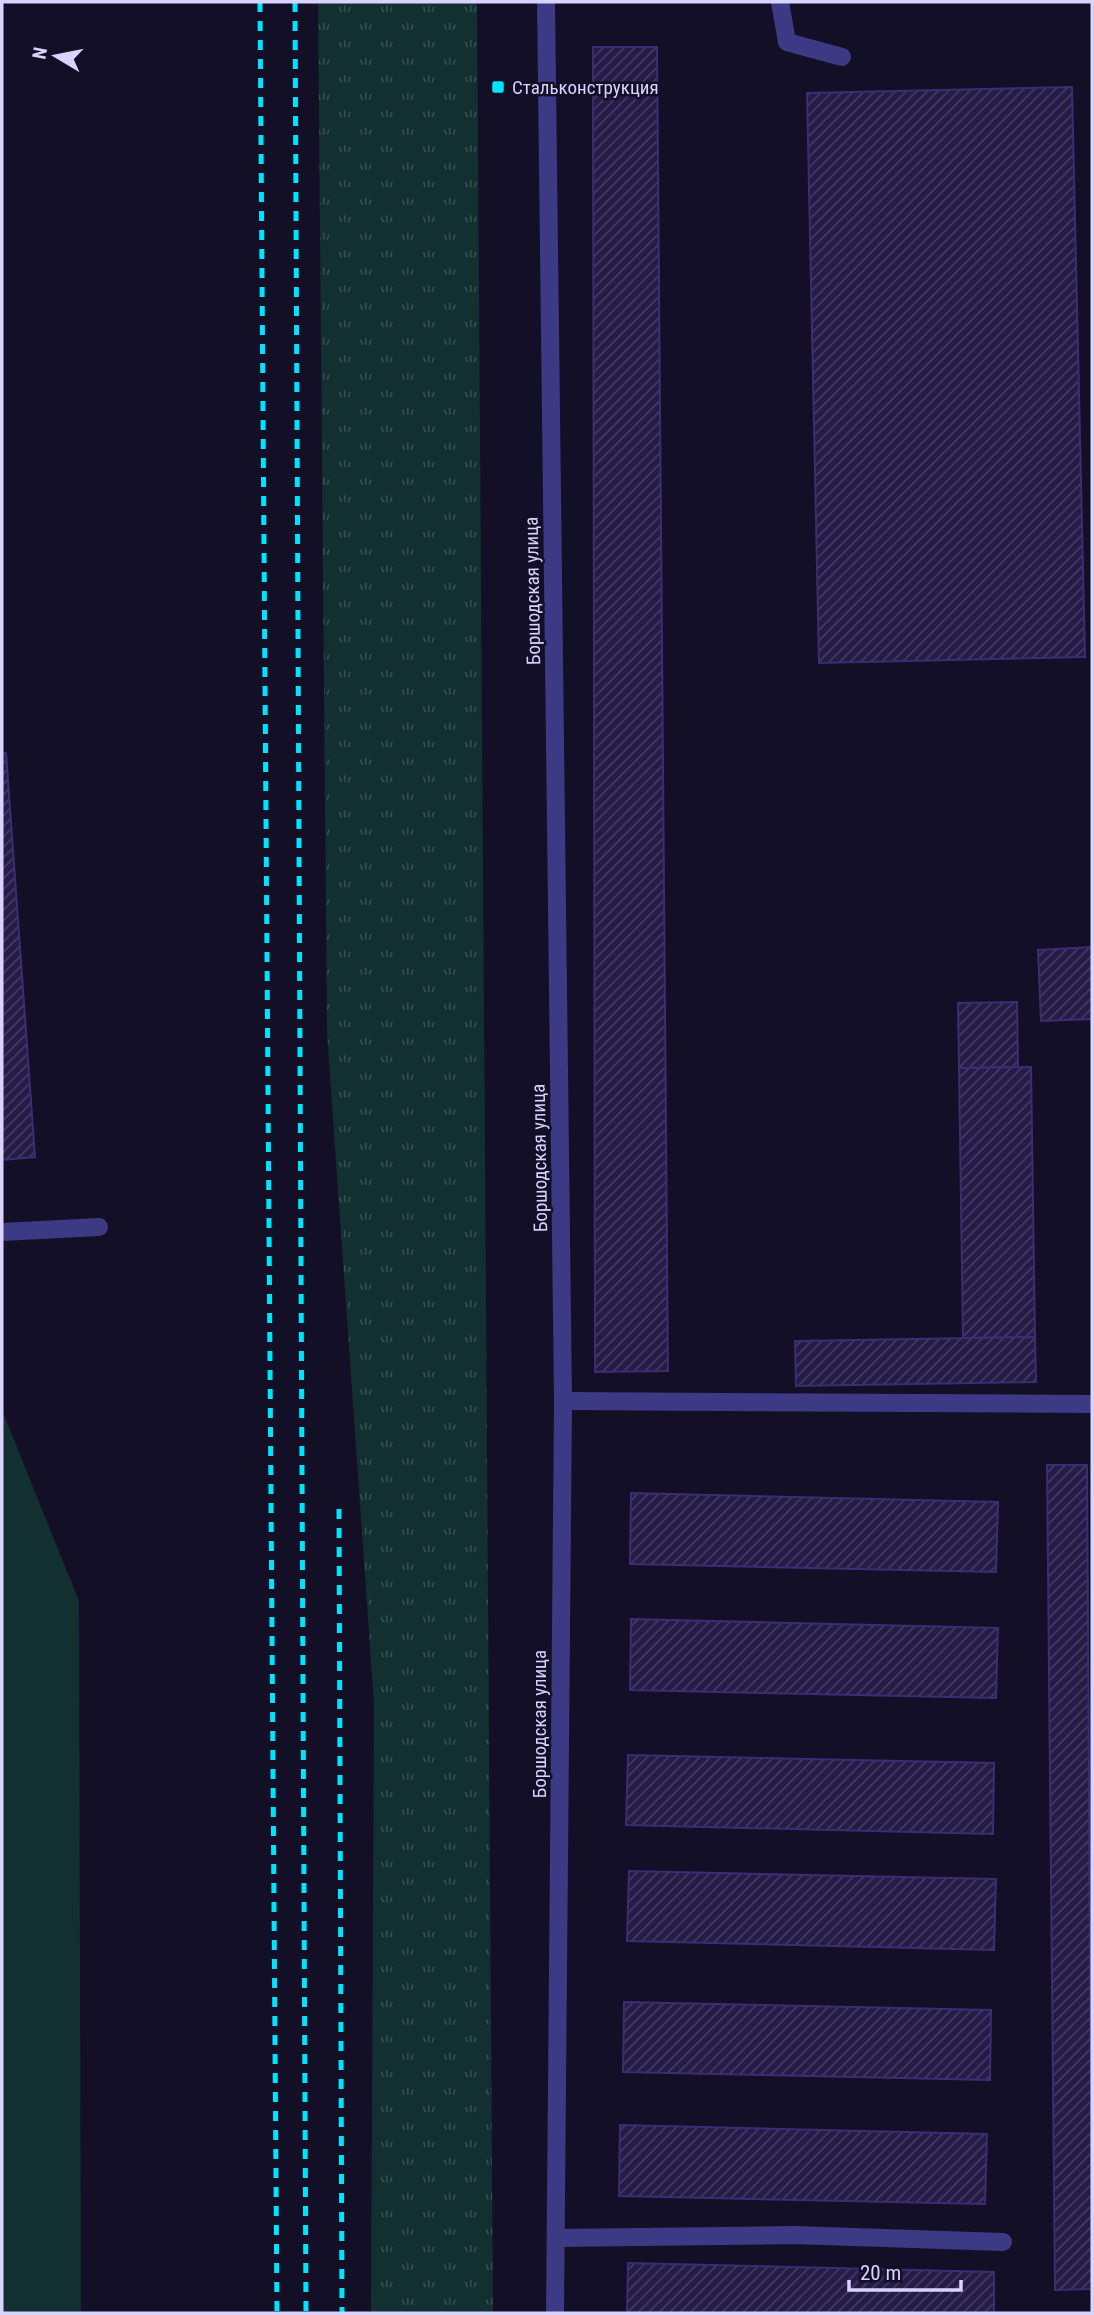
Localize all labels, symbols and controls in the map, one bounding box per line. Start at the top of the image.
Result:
north arrow [21,21,91,91]
text: N [27,45,52,61]
place label: Стальконструкция [512,76,659,99]
marker: Стальконструкция [490,79,506,95]
street label: Боршодская улица [520,517,545,665]
street label: Боршодская улица [527,1084,552,1232]
street label: Боршодская улица [528,1650,551,1798]
scale bar [849,2248,961,2292]
text: 20 m [860,2261,901,2285]

